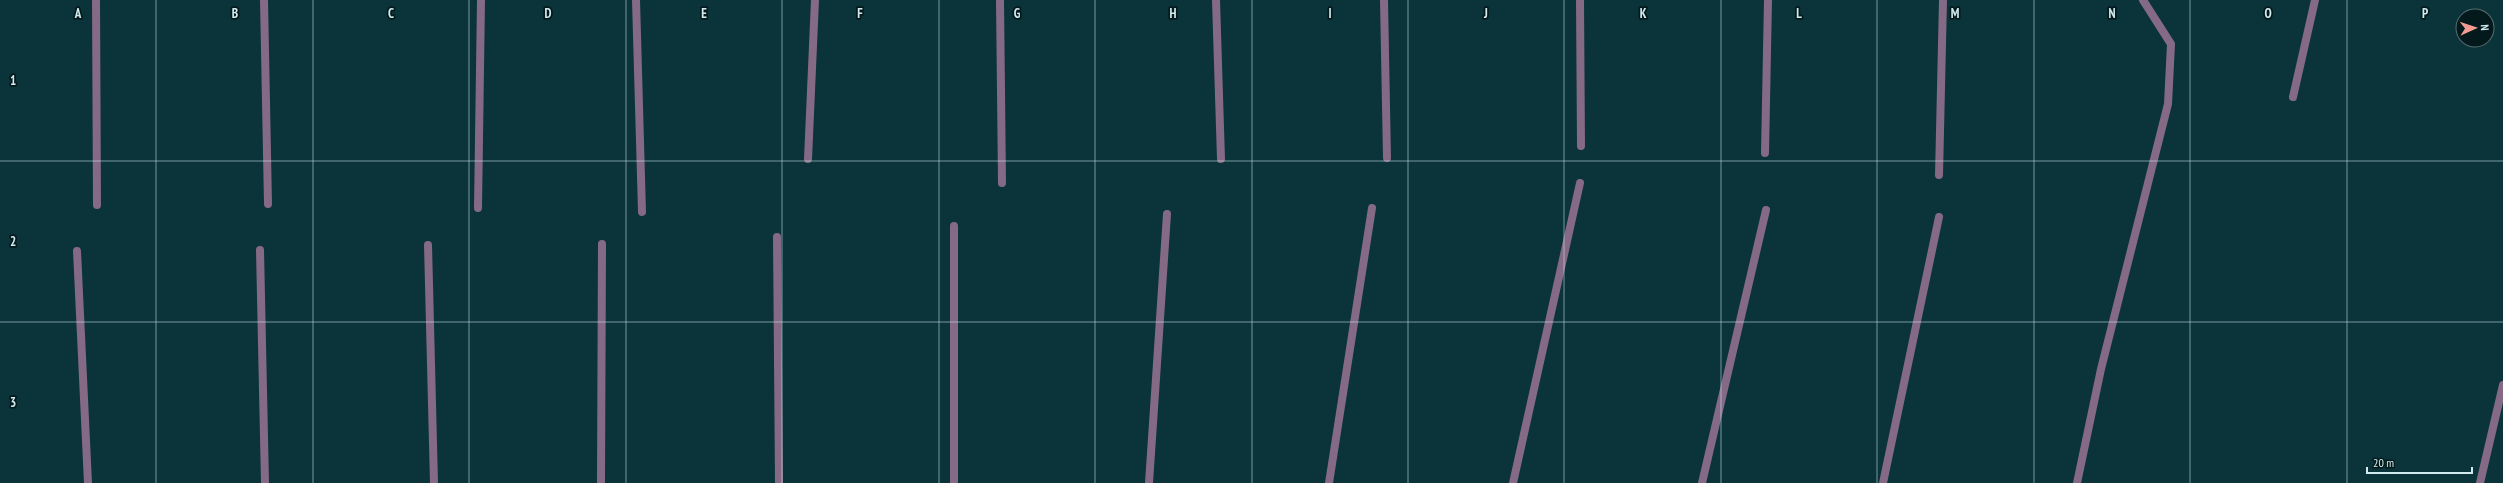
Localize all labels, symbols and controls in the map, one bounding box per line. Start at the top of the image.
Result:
text: A [74,5,82,22]
text: B [232,5,238,22]
text: C [388,5,394,22]
text: D [545,5,552,22]
text: E [701,5,707,22]
text: F [857,5,863,22]
text: G [1014,5,1021,22]
text: H [1170,5,1177,22]
text: I [1328,5,1332,22]
text: J [1483,5,1488,22]
text: K [1640,5,1647,22]
text: L [1796,5,1802,22]
text: M [1951,5,1960,22]
text: N [2108,5,2116,22]
text: O [2264,5,2272,22]
text: P [2422,5,2428,22]
north arrow [2455,8,2495,48]
text: N [2478,24,2492,31]
text: 1 [10,72,16,89]
text: 2 [10,233,16,250]
text: 3 [10,394,16,411]
scale bar [2367,449,2472,475]
text: 20 m [2373,455,2394,470]

